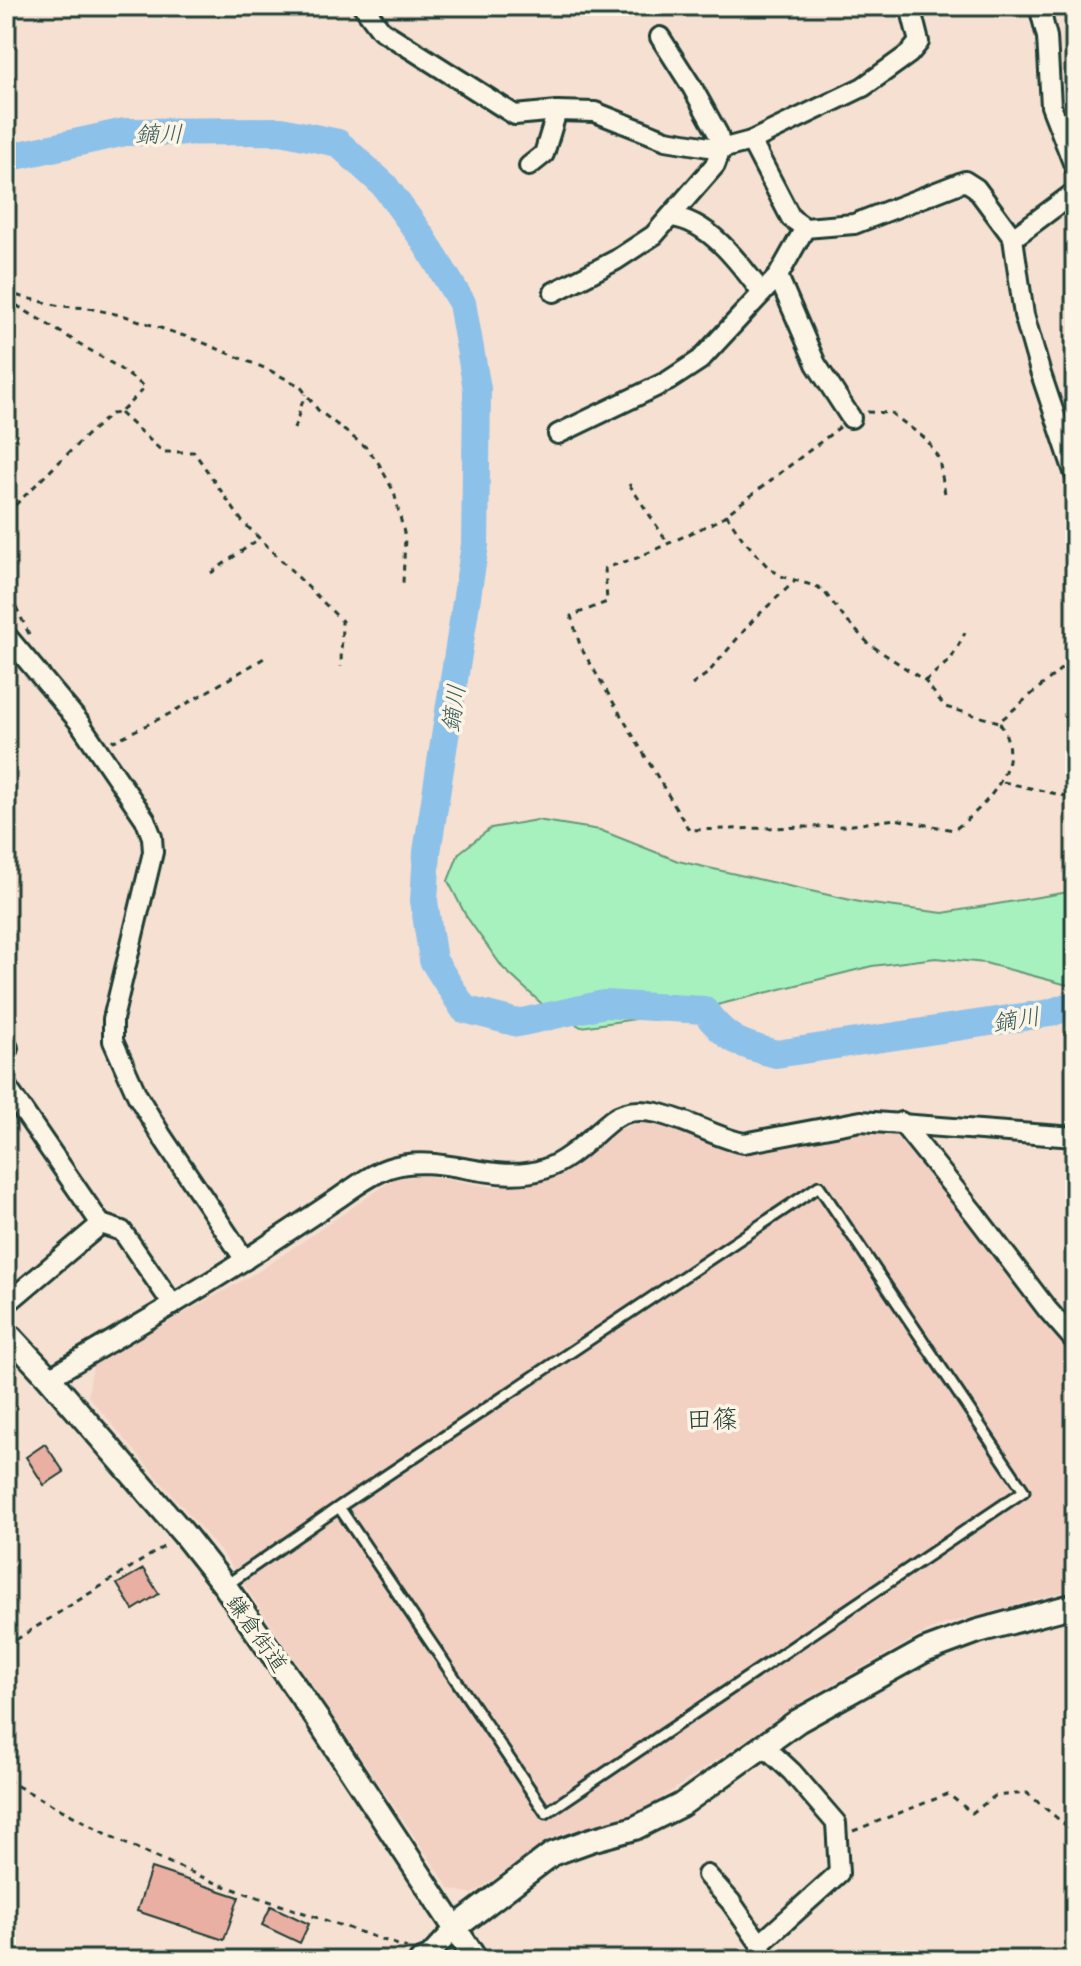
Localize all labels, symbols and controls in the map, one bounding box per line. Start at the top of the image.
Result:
water label: 鏑川 [135,117,183,148]
water label: 鏑川 [433,682,471,734]
water label: 鏑川 [990,999,1042,1037]
district label: 田篠 [686,1401,738,1435]
street label: 鎌倉街道 [221,1589,295,1677]

